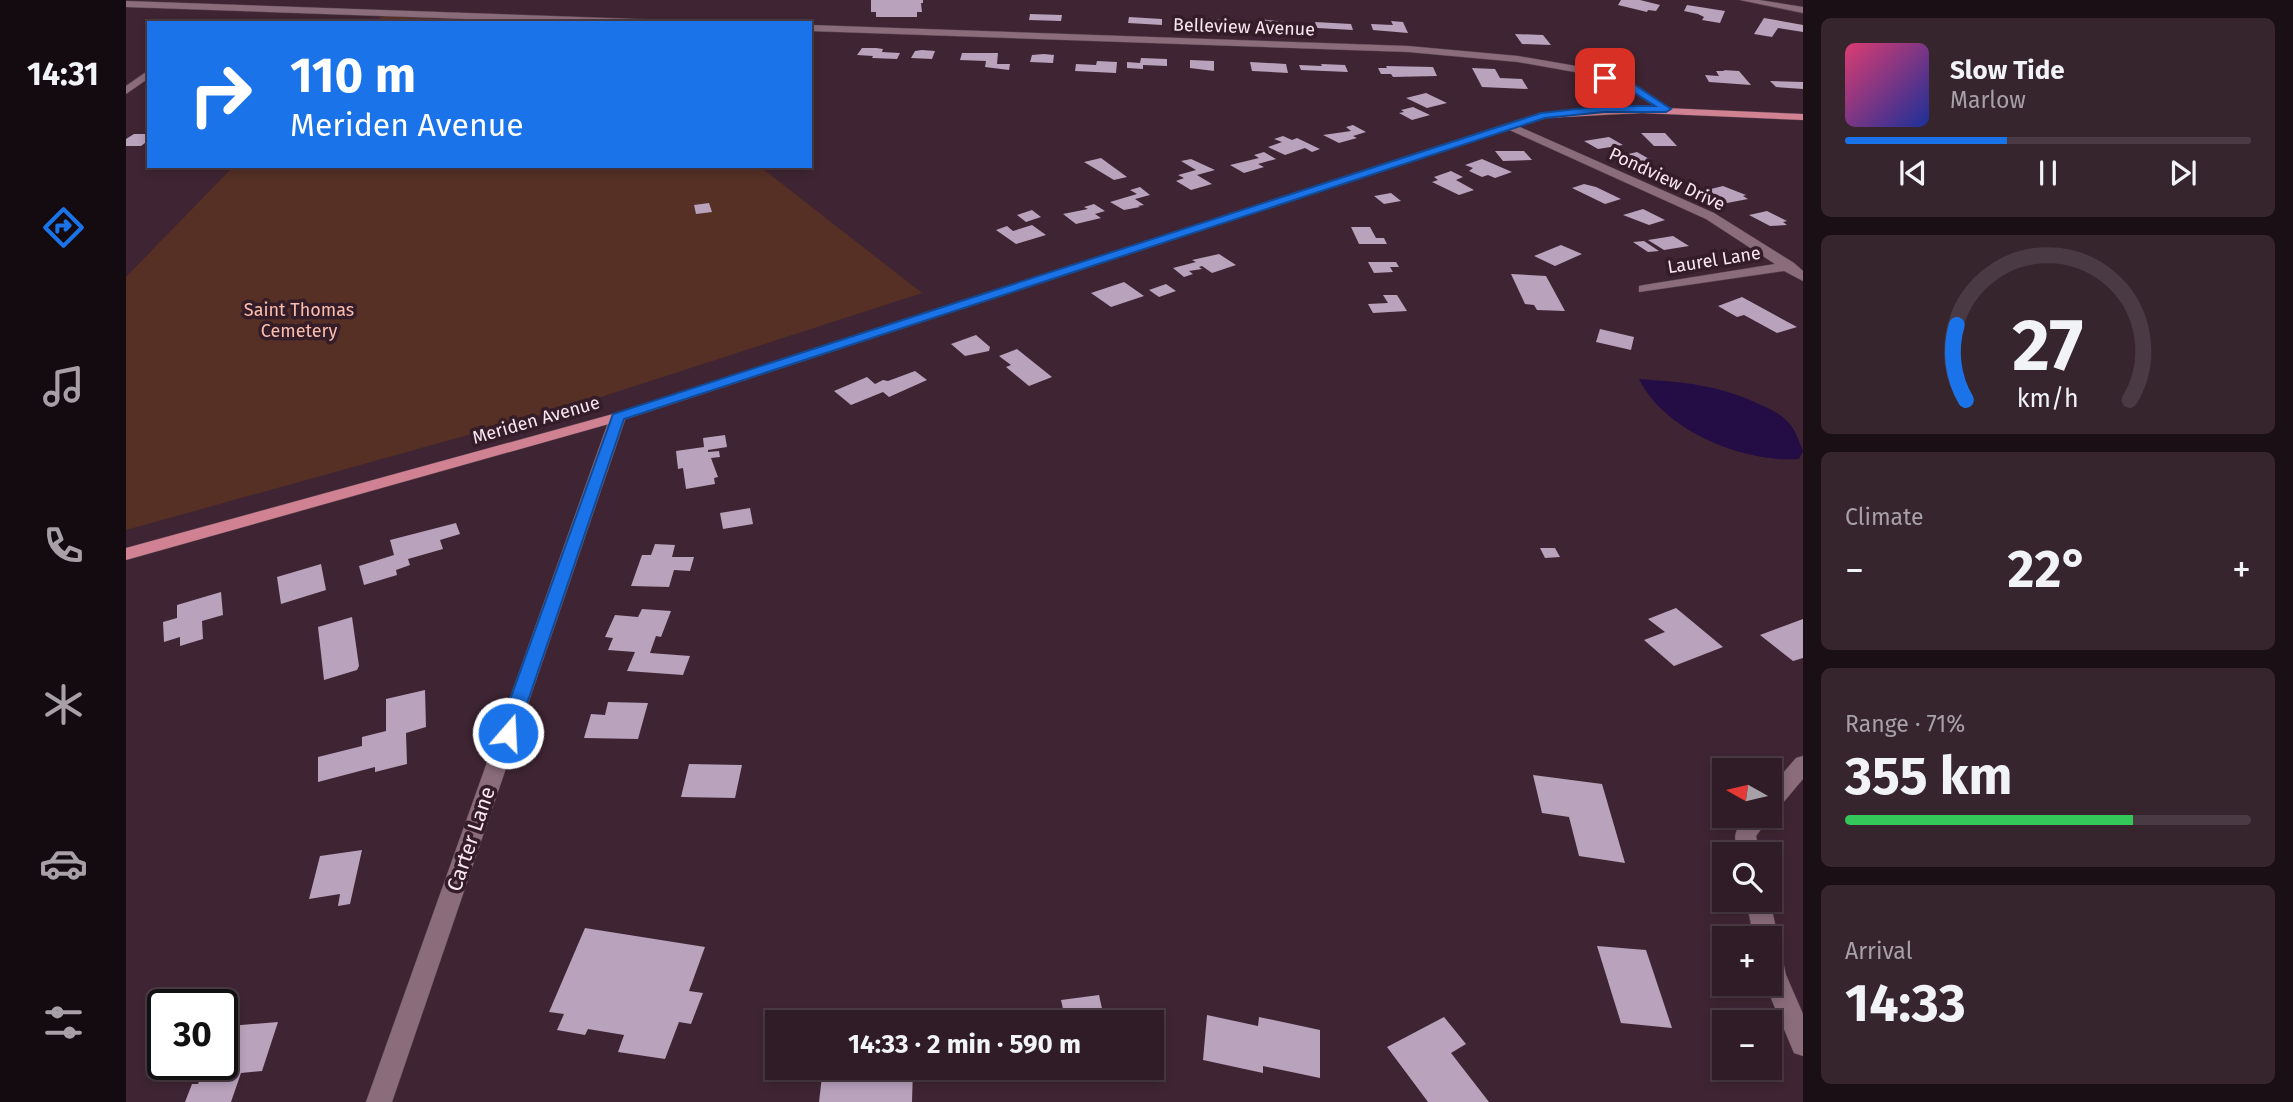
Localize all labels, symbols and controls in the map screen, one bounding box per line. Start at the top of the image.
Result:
street label: Belleview Avenue [1173,14,1315,40]
text: 110 m [290,46,416,105]
pin [1575,48,1635,108]
icon: right [175,49,266,140]
text: 14:31 [27,55,99,93]
text: Slow Tide [1950,55,2065,86]
icon: arrive [1586,59,1624,97]
text: Marlow [1950,86,2026,114]
text: Meriden Avenue [290,106,524,144]
street label: Pondview Drive [1606,143,1728,215]
icon: previous [1894,154,1932,192]
icon: pause [2029,154,2067,192]
icon: next [2164,154,2202,192]
icon: directions [39,203,88,252]
street label: Laurel Lane [1666,242,1762,278]
park label: Saint Thomas Cemetery [244,299,354,342]
text: 27 [2013,303,2083,390]
icon: music [39,362,88,411]
text: km/h [2017,384,2079,414]
street label: Meriden Avenue [470,391,602,449]
text: Climate [1845,503,1924,531]
icon: phone [39,521,88,570]
text: 22° [2008,538,2088,601]
text: − [1845,547,1864,593]
text: + [2232,547,2251,593]
icon: climate [39,680,88,729]
position arrow [471,696,545,770]
text: Range · 71% [1845,710,1965,738]
text: 355 km [1845,745,2013,808]
north arrow [1712,758,1782,828]
map controls [1712,758,1782,1080]
street label: Carter Lane [441,783,501,895]
icon: car [39,839,88,888]
button: search [1712,842,1782,912]
button: + [1712,926,1782,996]
text: Arrival [1845,937,1912,965]
text: 14:33 [1845,972,1966,1035]
speed limit sign: 30 [147,989,238,1080]
icon: filters [39,998,88,1047]
button: − [1712,1010,1782,1080]
text: 14:33 · 2 min · 590 m [848,1029,1081,1060]

